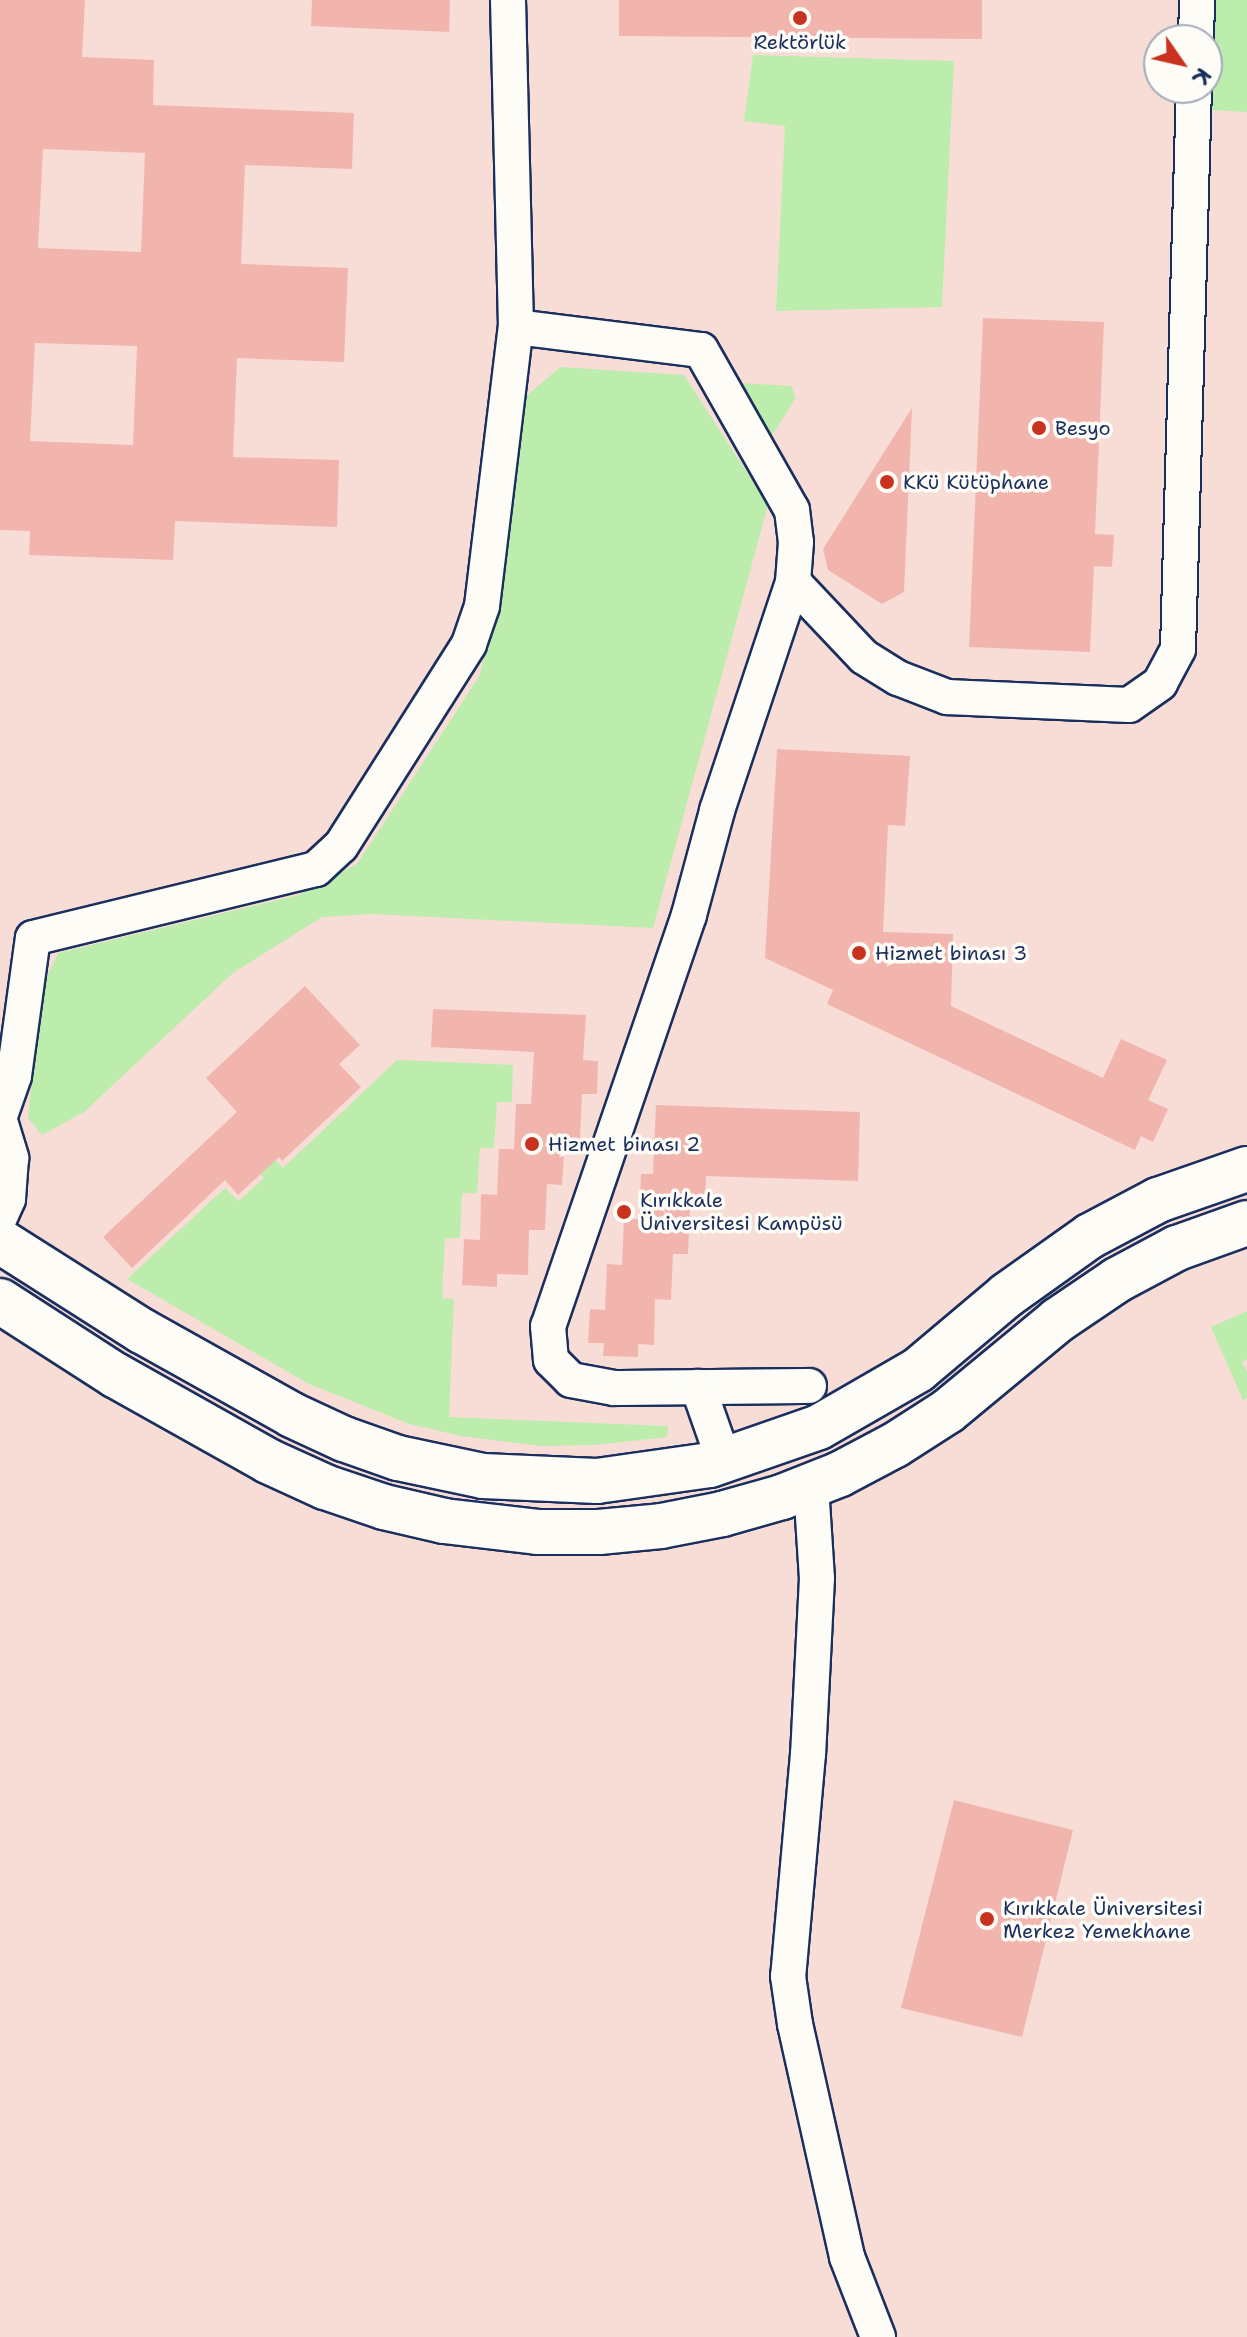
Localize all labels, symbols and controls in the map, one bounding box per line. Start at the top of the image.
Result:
marker: Rektörlük [791,9,809,27]
north arrow [1143,24,1223,104]
place label: Rektörlük [754,30,846,54]
text: K [1185,62,1218,91]
place label: Besyo [1055,416,1111,440]
marker: Besyo [1030,419,1048,437]
place label: KKü Kütüphane [903,470,1049,494]
marker: KKü Kütüphane [878,473,896,491]
place label: Hizmet binası 3 [875,941,1027,965]
marker: Hizmet binası 3 [850,944,868,962]
place label: Hizmet binası 2 [548,1132,700,1156]
marker: Hizmet binası 2 [523,1135,541,1153]
place label: Kırıkkale Üniversitesi Kampüsü [640,1188,842,1235]
marker: Kırıkkale Üniversitesi Kampüsü [615,1203,633,1221]
place label: Kırıkkale Üniversitesi Merkez Yemekhane [1003,1896,1203,1943]
marker: Kırıkkale Üniversitesi Merkez Yemekhane [978,1910,996,1928]

